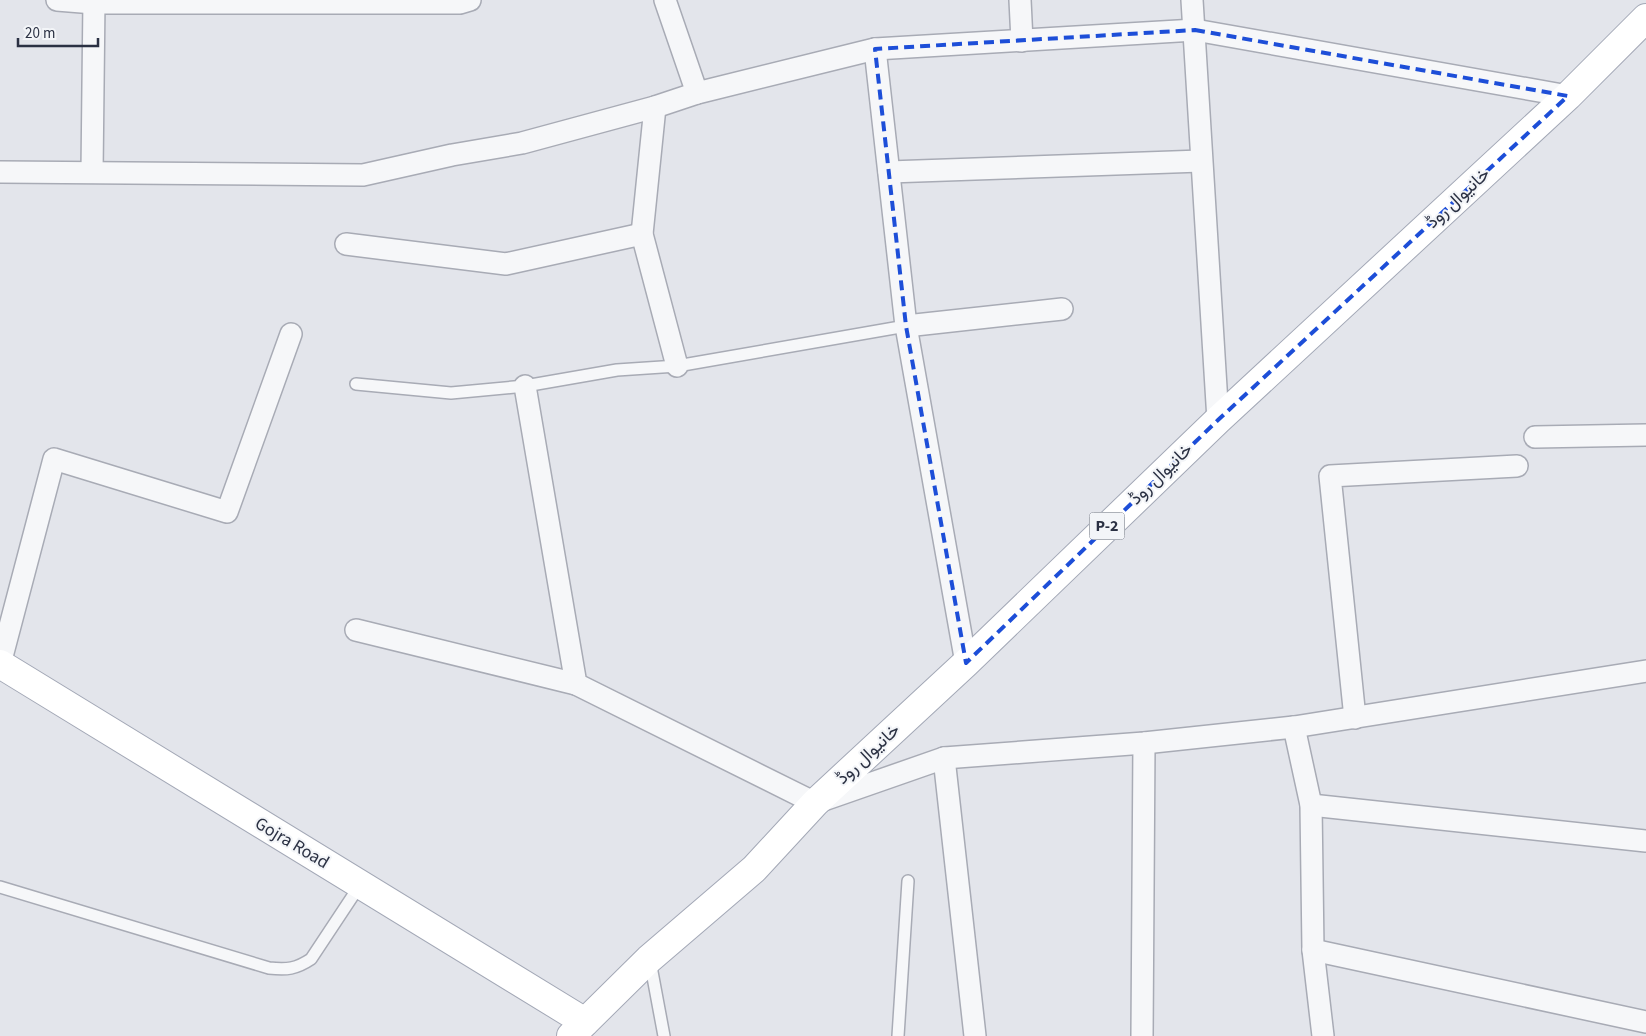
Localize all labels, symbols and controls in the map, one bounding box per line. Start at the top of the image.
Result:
scale bar [18,15,98,47]
text: 20 m [25,23,55,44]
street label: خانیوال روڈ [1421,162,1495,234]
street label: خانیوال روڈ [1124,437,1198,511]
road number: P-2 [1090,512,1124,540]
street label: خانیوال روڈ [831,718,905,790]
street label: Gojra Road [250,811,334,875]

